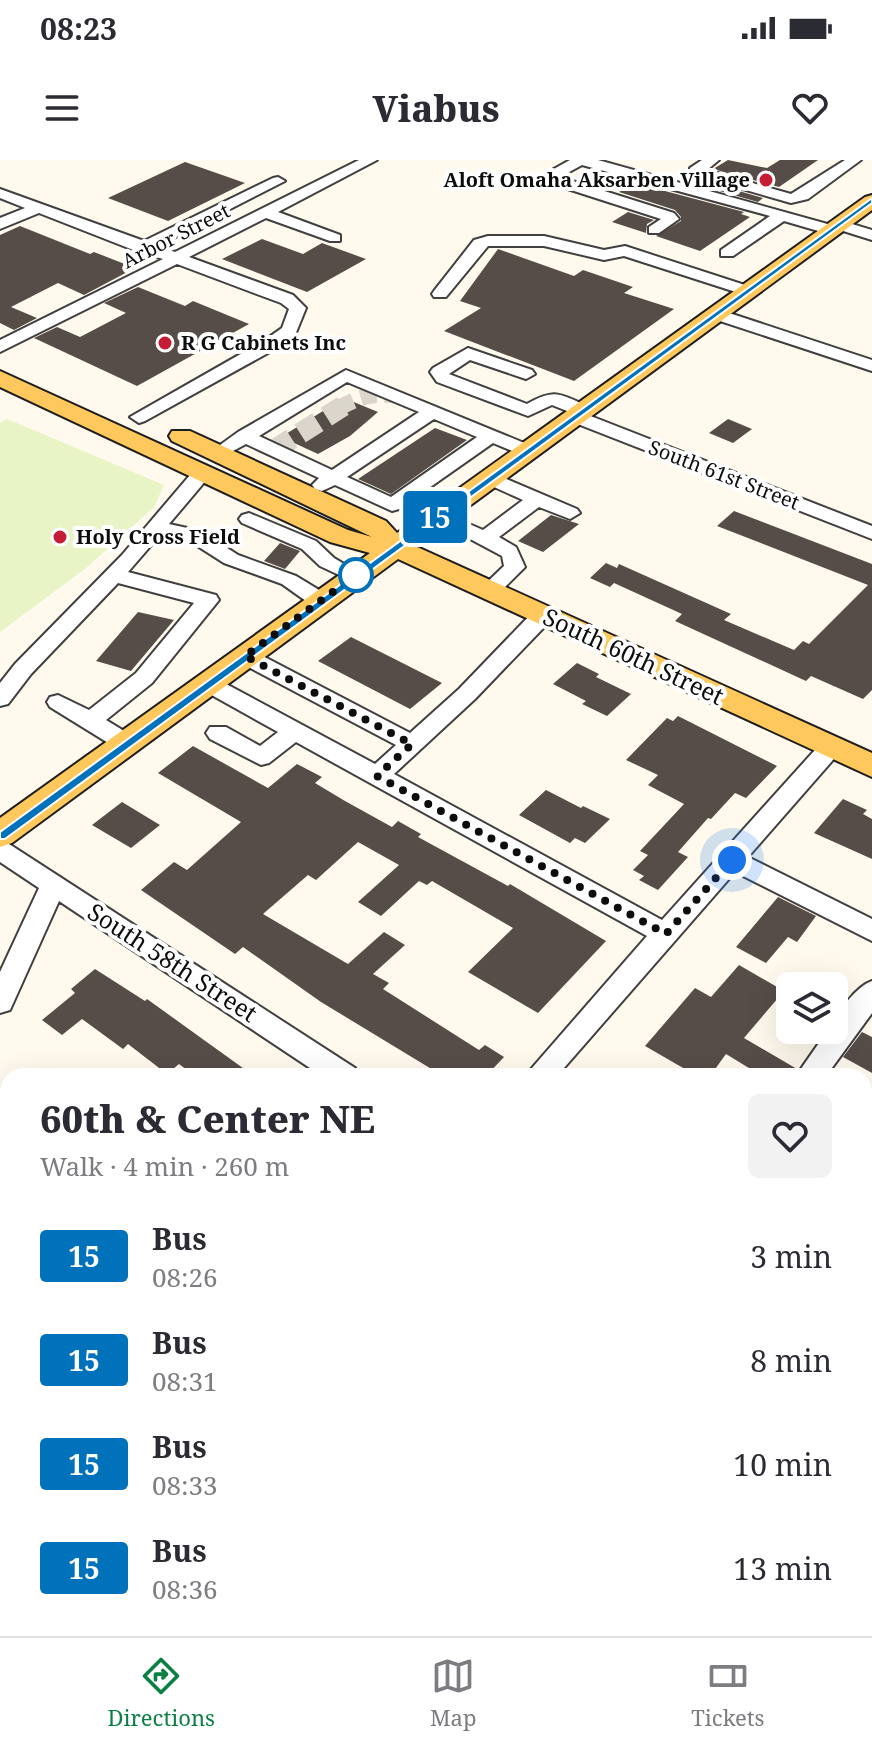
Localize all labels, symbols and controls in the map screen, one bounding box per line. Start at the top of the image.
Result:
text: 08:23 [40,8,117,49]
text: Viabus [373,84,499,133]
icon: menu [40,86,84,130]
icon: heart [788,86,832,130]
place label: Aloft Omaha Aksarben Village [444,166,750,193]
marker: Aloft Omaha Aksarben Village [757,171,775,189]
street label: Arbor Street [117,197,234,274]
place label: R G Cabinets Inc [181,329,346,356]
marker: R G Cabinets Inc [156,334,174,352]
street label: South 61st Street [645,433,803,516]
line badge: 15 [399,491,471,543]
text: 15 [419,498,451,536]
place label: Holy Cross Field [76,523,240,550]
marker: Holy Cross Field [51,528,69,546]
unlabelled marker [339,558,373,592]
street label: South 60th Street [538,599,729,712]
your location [712,840,752,880]
street label: South 58th Street [82,895,264,1029]
map controls [776,972,848,1044]
button: layers [776,972,848,1044]
text: 60th & Center NE [40,1092,375,1144]
button: heart [748,1094,832,1178]
text: Walk · 4 min · 260 m [40,1148,289,1184]
text: Bus [152,1218,207,1259]
text: 3 min [750,1236,832,1277]
text: 15 [68,1237,100,1275]
text: 08:26 [152,1259,218,1295]
text: Bus [152,1322,207,1363]
text: 8 min [750,1340,832,1381]
text: 15 [68,1341,100,1379]
text: 08:31 [152,1363,218,1399]
text: Bus [152,1426,207,1467]
text: 10 min [733,1444,832,1485]
text: 15 [68,1445,100,1483]
text: 08:33 [152,1467,218,1503]
text: Bus [152,1530,207,1571]
text: 13 min [733,1548,832,1589]
text: 15 [68,1549,100,1587]
text: 08:36 [152,1571,218,1607]
tab: Directions [107,1654,215,1732]
tab: Map [430,1654,476,1732]
tab: Tickets [691,1654,765,1732]

